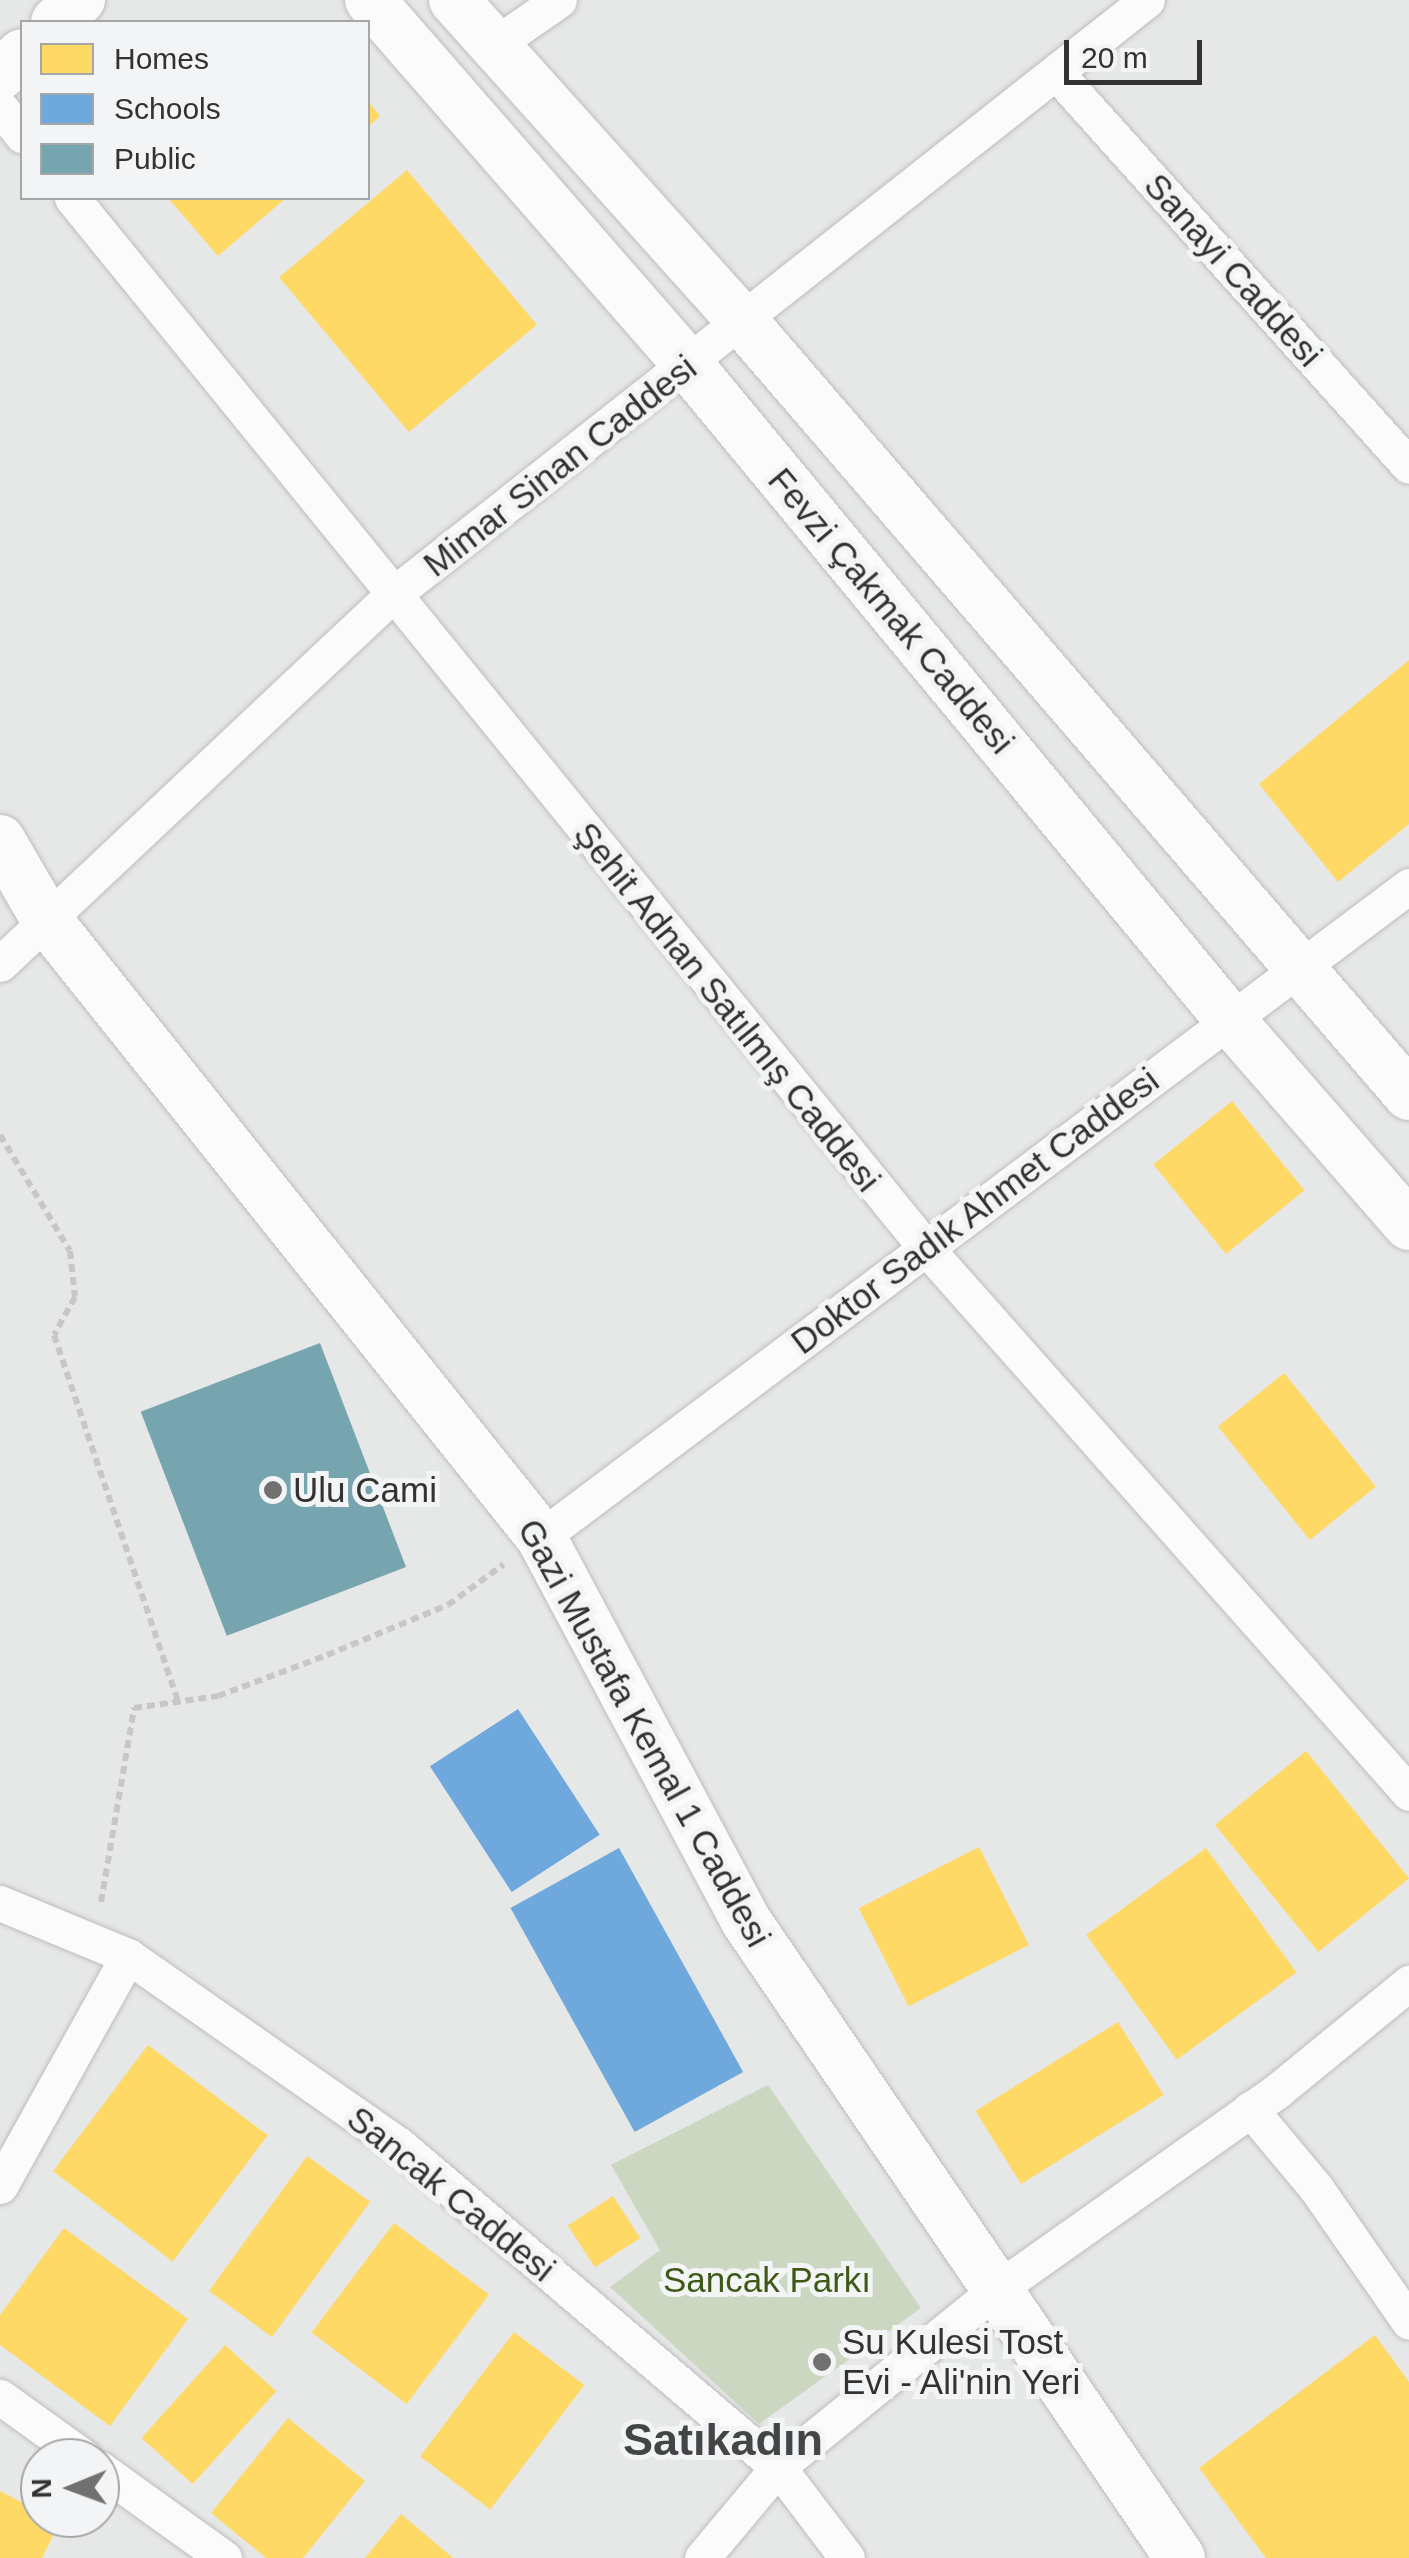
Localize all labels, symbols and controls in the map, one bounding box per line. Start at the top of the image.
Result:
legend [20,20,370,200]
scale bar [1069,20,1206,82]
text: 20 m [1081,41,1148,74]
text: Homes [114,42,209,75]
text: Schools [114,92,221,125]
text: Public [114,142,196,175]
street label: Sanayi Caddesi [1135,165,1331,375]
street label: Mimar Sinan Caddesi [415,346,705,586]
street label: Fevzi Çakmak Caddesi [759,460,1023,762]
street label: Şehit Adnan Satılmış Caddesi [564,813,890,1201]
street label: Doktor Sadık Ahmet Caddesi [782,1058,1168,1364]
place label: Ulu Cami [293,1469,437,1511]
marker: Ulu Cami [262,1479,284,1501]
street label: Gazi Mustafa Kemal 1 Caddesi [509,1512,779,1954]
street label: Sancak Caddesi [339,2097,563,2291]
park label: Sancak Parkı [663,2259,871,2301]
place label: Su Kulesi Tost Evi - Ali'nin Yeri [842,2321,1083,2403]
marker: Su Kulesi Tost Evi - Ali'nin Yeri [811,2351,833,2373]
district label: Satıkadın [623,2413,823,2467]
north arrow [20,2438,120,2538]
text: N [26,2478,57,2499]

